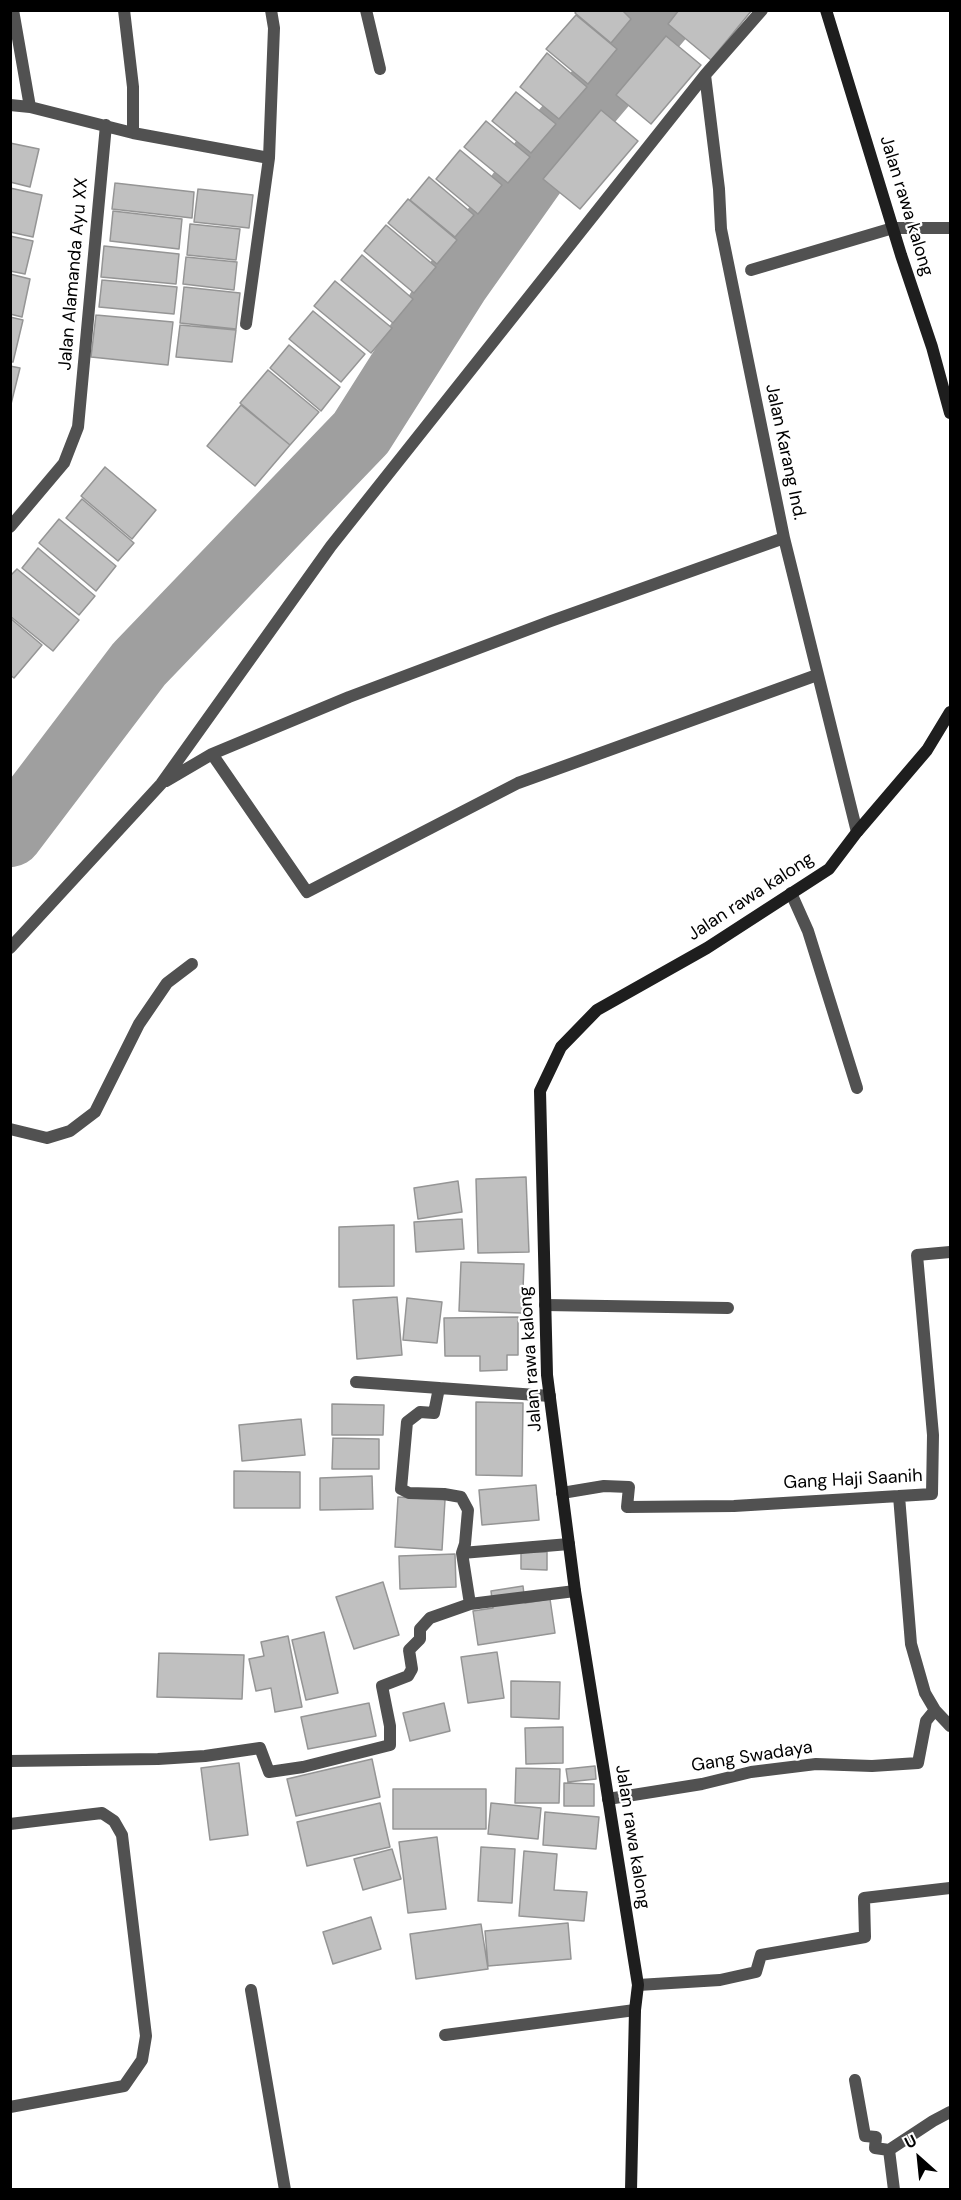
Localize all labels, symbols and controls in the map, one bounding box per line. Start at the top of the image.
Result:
street label: Jalan rawa kalong [874,133,938,279]
street label: Jalan Alamanda Ayu XX [55,177,93,371]
street label: Jalan Karang Ind. [760,382,810,522]
street label: Jalan rawa kalong [684,848,818,946]
street label: Jalan rawa kalong [515,1285,547,1433]
street label: Gang Haji Saanih [783,1466,923,1494]
street label: Gang Swadaya [690,1737,814,1777]
street label: Jalan rawa kalong [610,1763,654,1911]
north arrow [889,2128,949,2188]
text: U [901,2130,920,2153]

